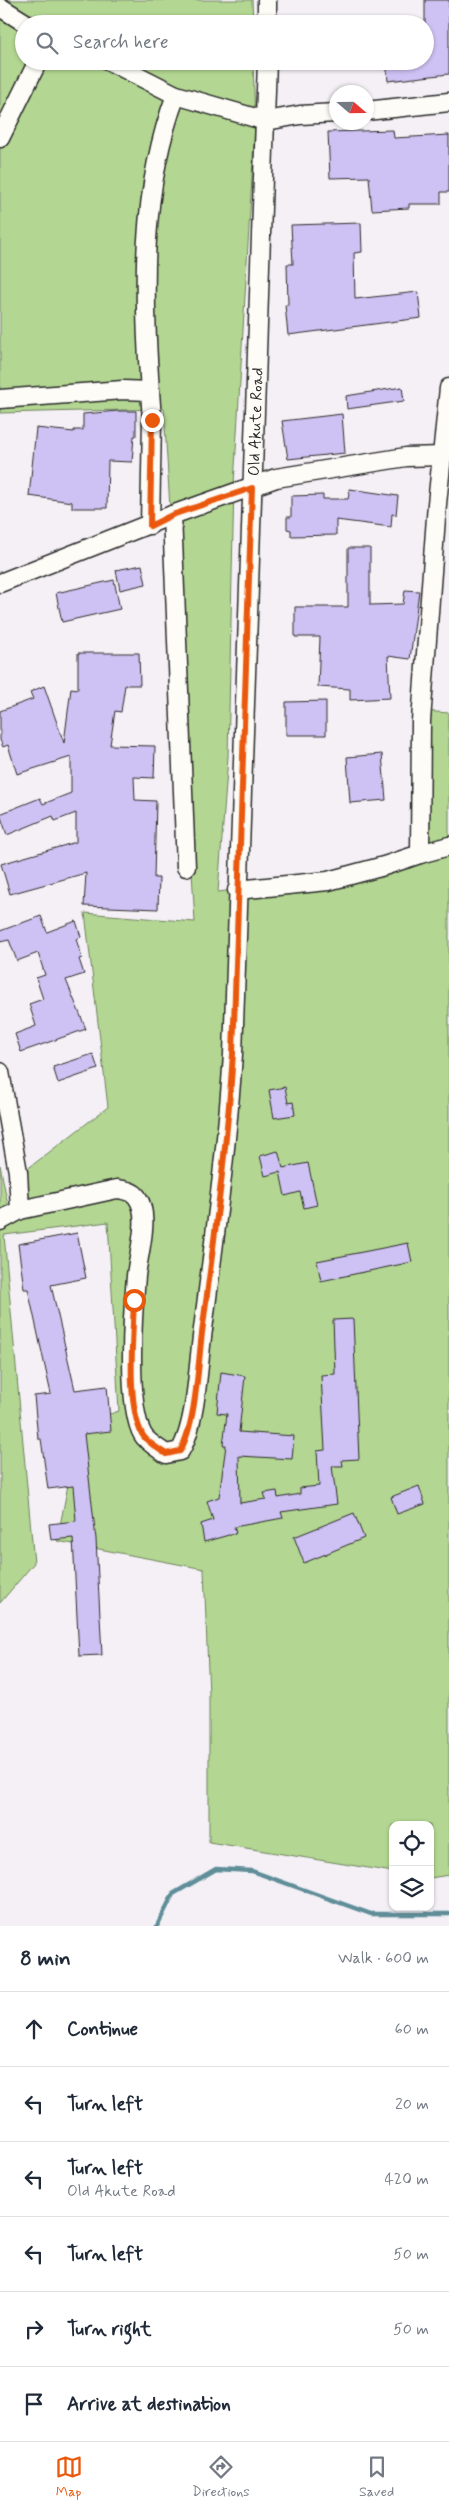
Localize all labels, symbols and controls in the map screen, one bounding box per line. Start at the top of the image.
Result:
search box [15,15,434,70]
icon: search [33,29,61,57]
text: Search here [73,30,169,55]
north arrow [329,85,374,130]
street label: Old Akute Road [244,367,269,477]
route end [141,409,164,432]
route start [123,1289,146,1312]
map controls [389,1821,434,1911]
button: locate [389,1821,434,1866]
button: layers [389,1866,434,1911]
text: 8 min [20,1945,71,1973]
text: Walk · 600 m [338,1948,429,1969]
icon: ahead [20,2015,48,2043]
text: Continue [67,2017,138,2042]
text: 60 m [395,2019,429,2040]
icon: left [20,2090,48,2118]
text: Turn left [67,2092,143,2117]
text: 20 m [395,2094,429,2115]
text: Turn left [67,2156,143,2181]
icon: left [20,2165,48,2193]
text: 420 m [385,2169,429,2190]
text: Old Akute Road [67,2181,176,2202]
icon: left [20,2240,48,2268]
text: Turn left [67,2242,143,2267]
text: 50 m [393,2244,429,2265]
icon: right [20,2315,48,2343]
text: Turn right [67,2317,151,2342]
text: 50 m [393,2319,429,2340]
icon: arrive [20,2390,48,2418]
text: Arrive at destination [67,2392,231,2417]
tab: Map [55,2453,83,2501]
tab: Directions [192,2453,250,2501]
tab: Saved [359,2453,394,2501]

